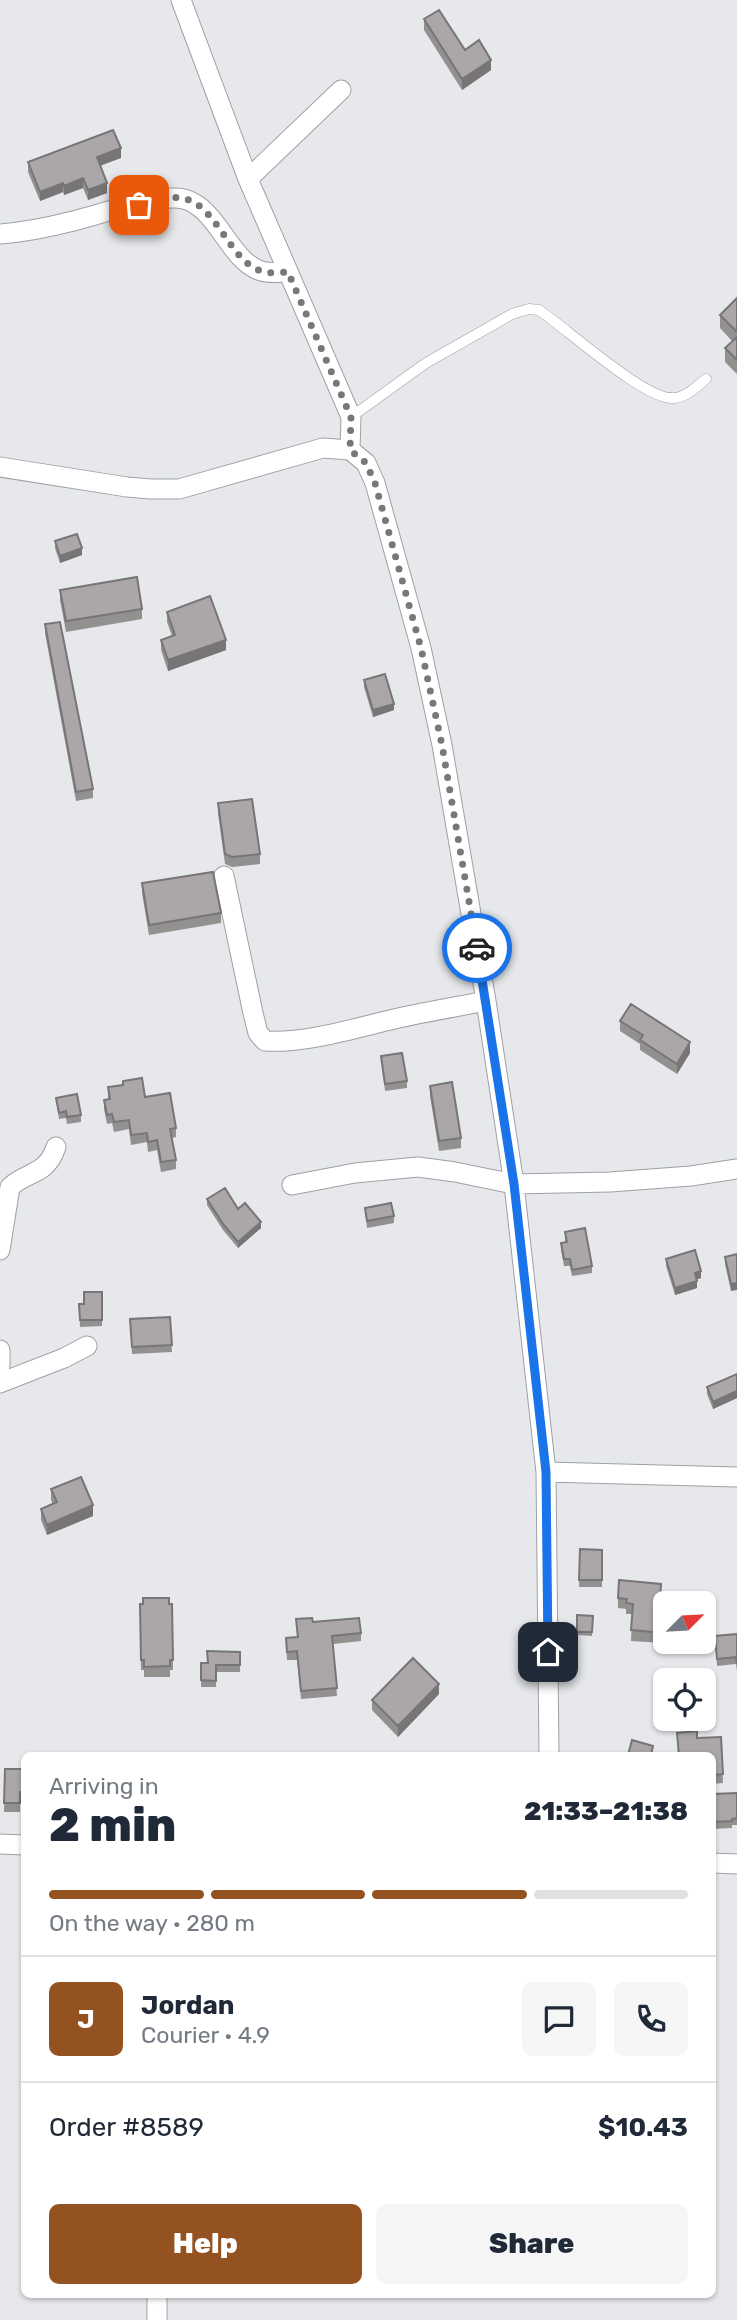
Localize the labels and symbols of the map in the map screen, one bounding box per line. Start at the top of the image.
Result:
pin [109,175,169,235]
courier [442,913,512,983]
north arrow [653,1591,716,1654]
pin [518,1622,578,1682]

